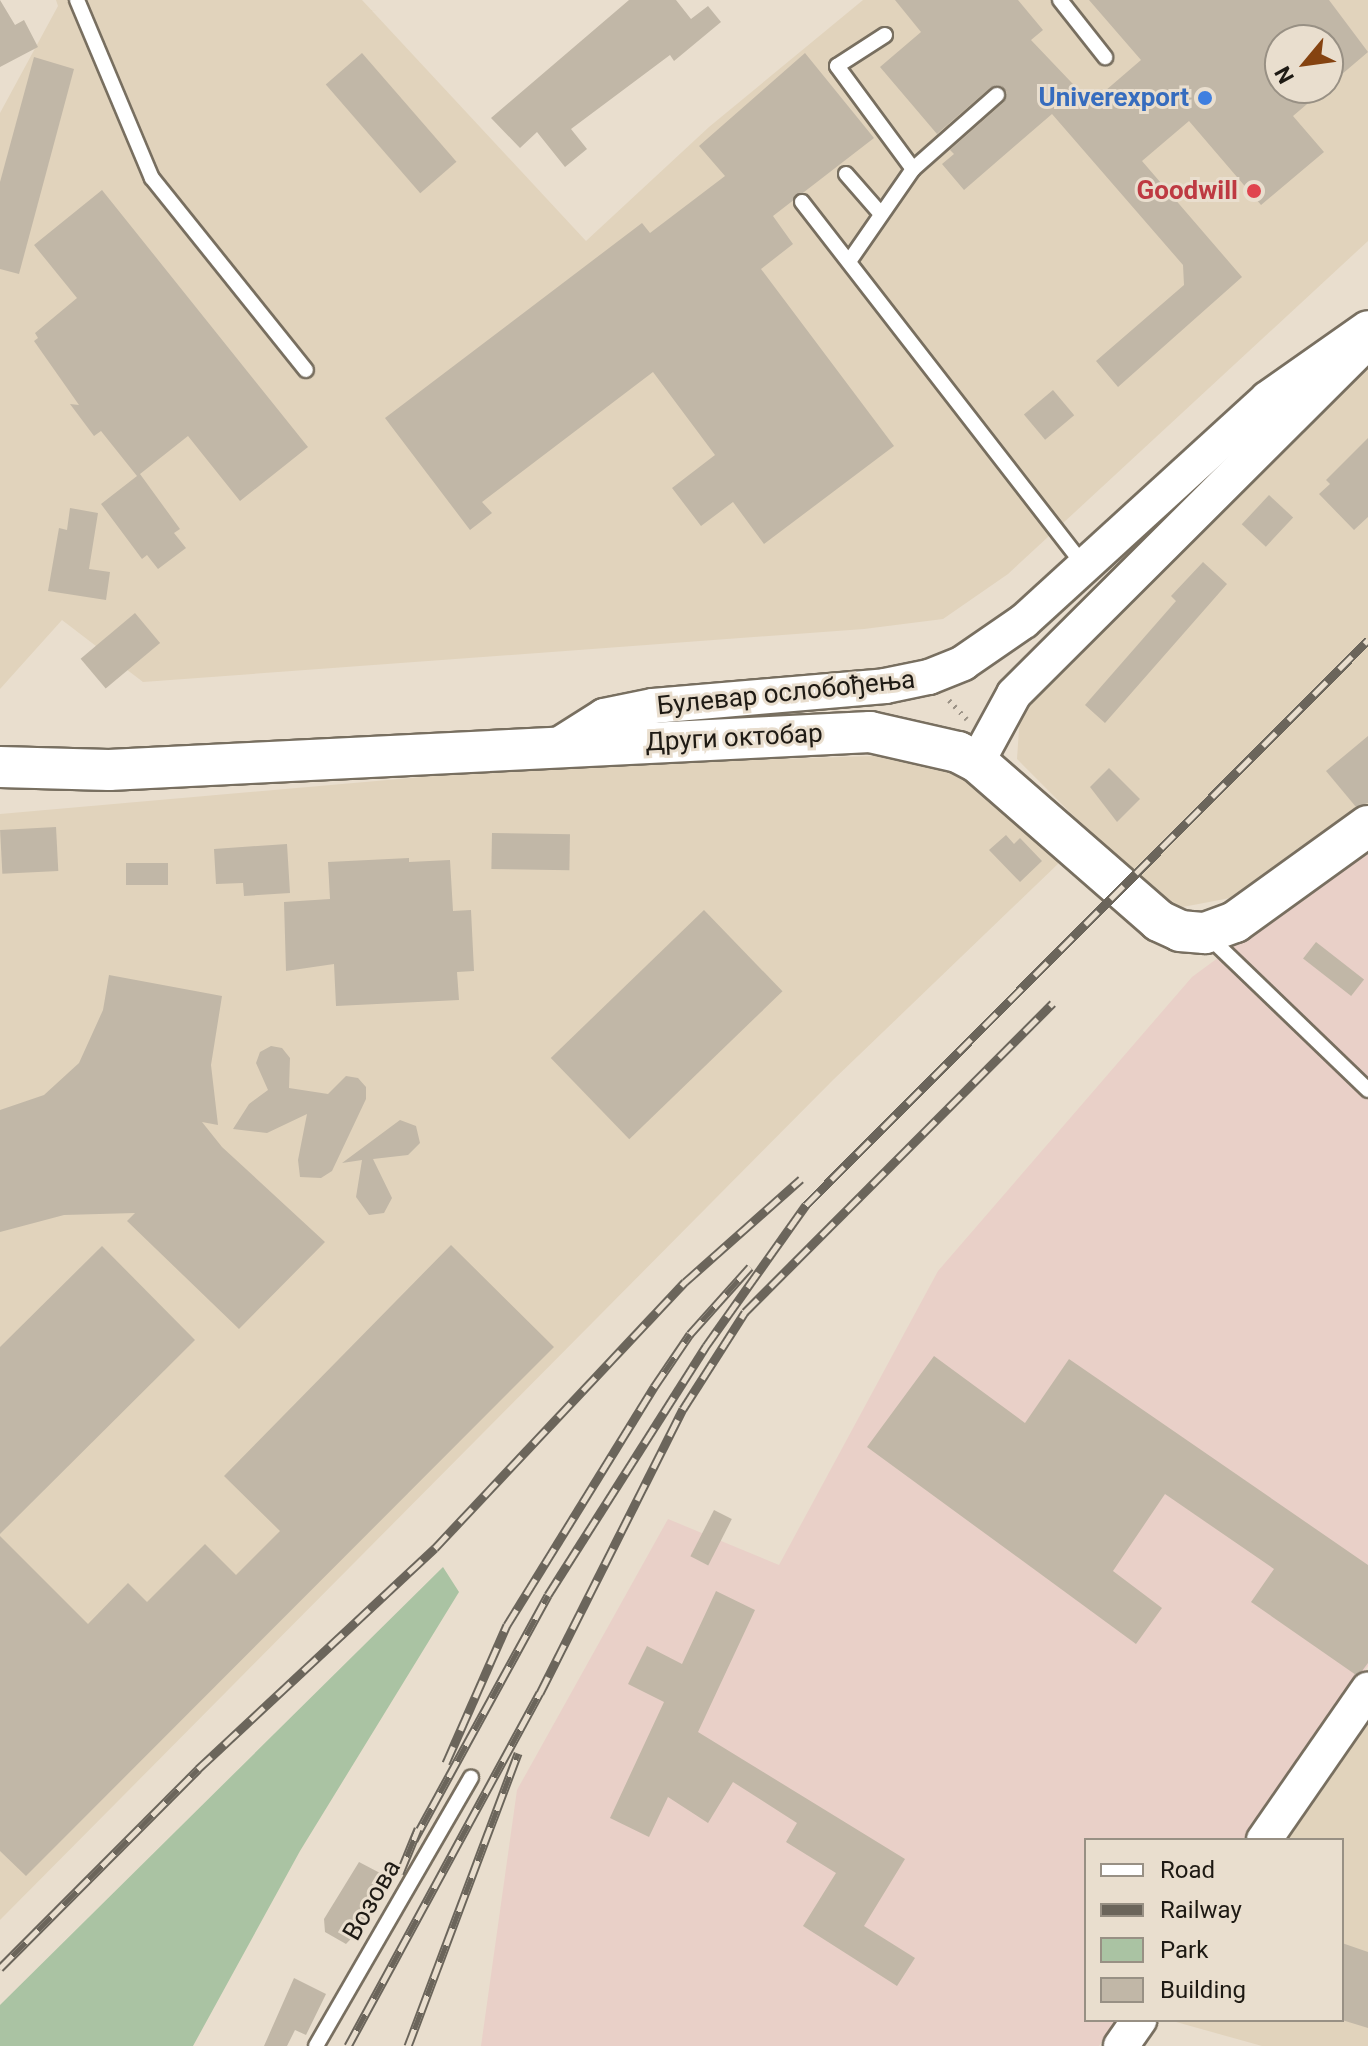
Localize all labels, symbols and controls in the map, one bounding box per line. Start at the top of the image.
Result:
north arrow [1264,24,1344,104]
text: N [1270,62,1299,88]
place label: Univerexport [1039,82,1189,114]
marker: Univerexport [1196,89,1214,107]
place label: Goodwill [1137,175,1238,207]
marker: Goodwill [1245,182,1263,200]
street label: Булевар ослобођења [655,664,917,722]
street label: Други октобар [645,718,823,758]
legend [1084,1838,1344,2022]
street label: Возова [336,1854,408,1946]
text: Road [1160,1856,1215,1884]
text: Railway [1160,1896,1242,1924]
text: Park [1160,1936,1208,1964]
text: Building [1160,1976,1246,2004]

